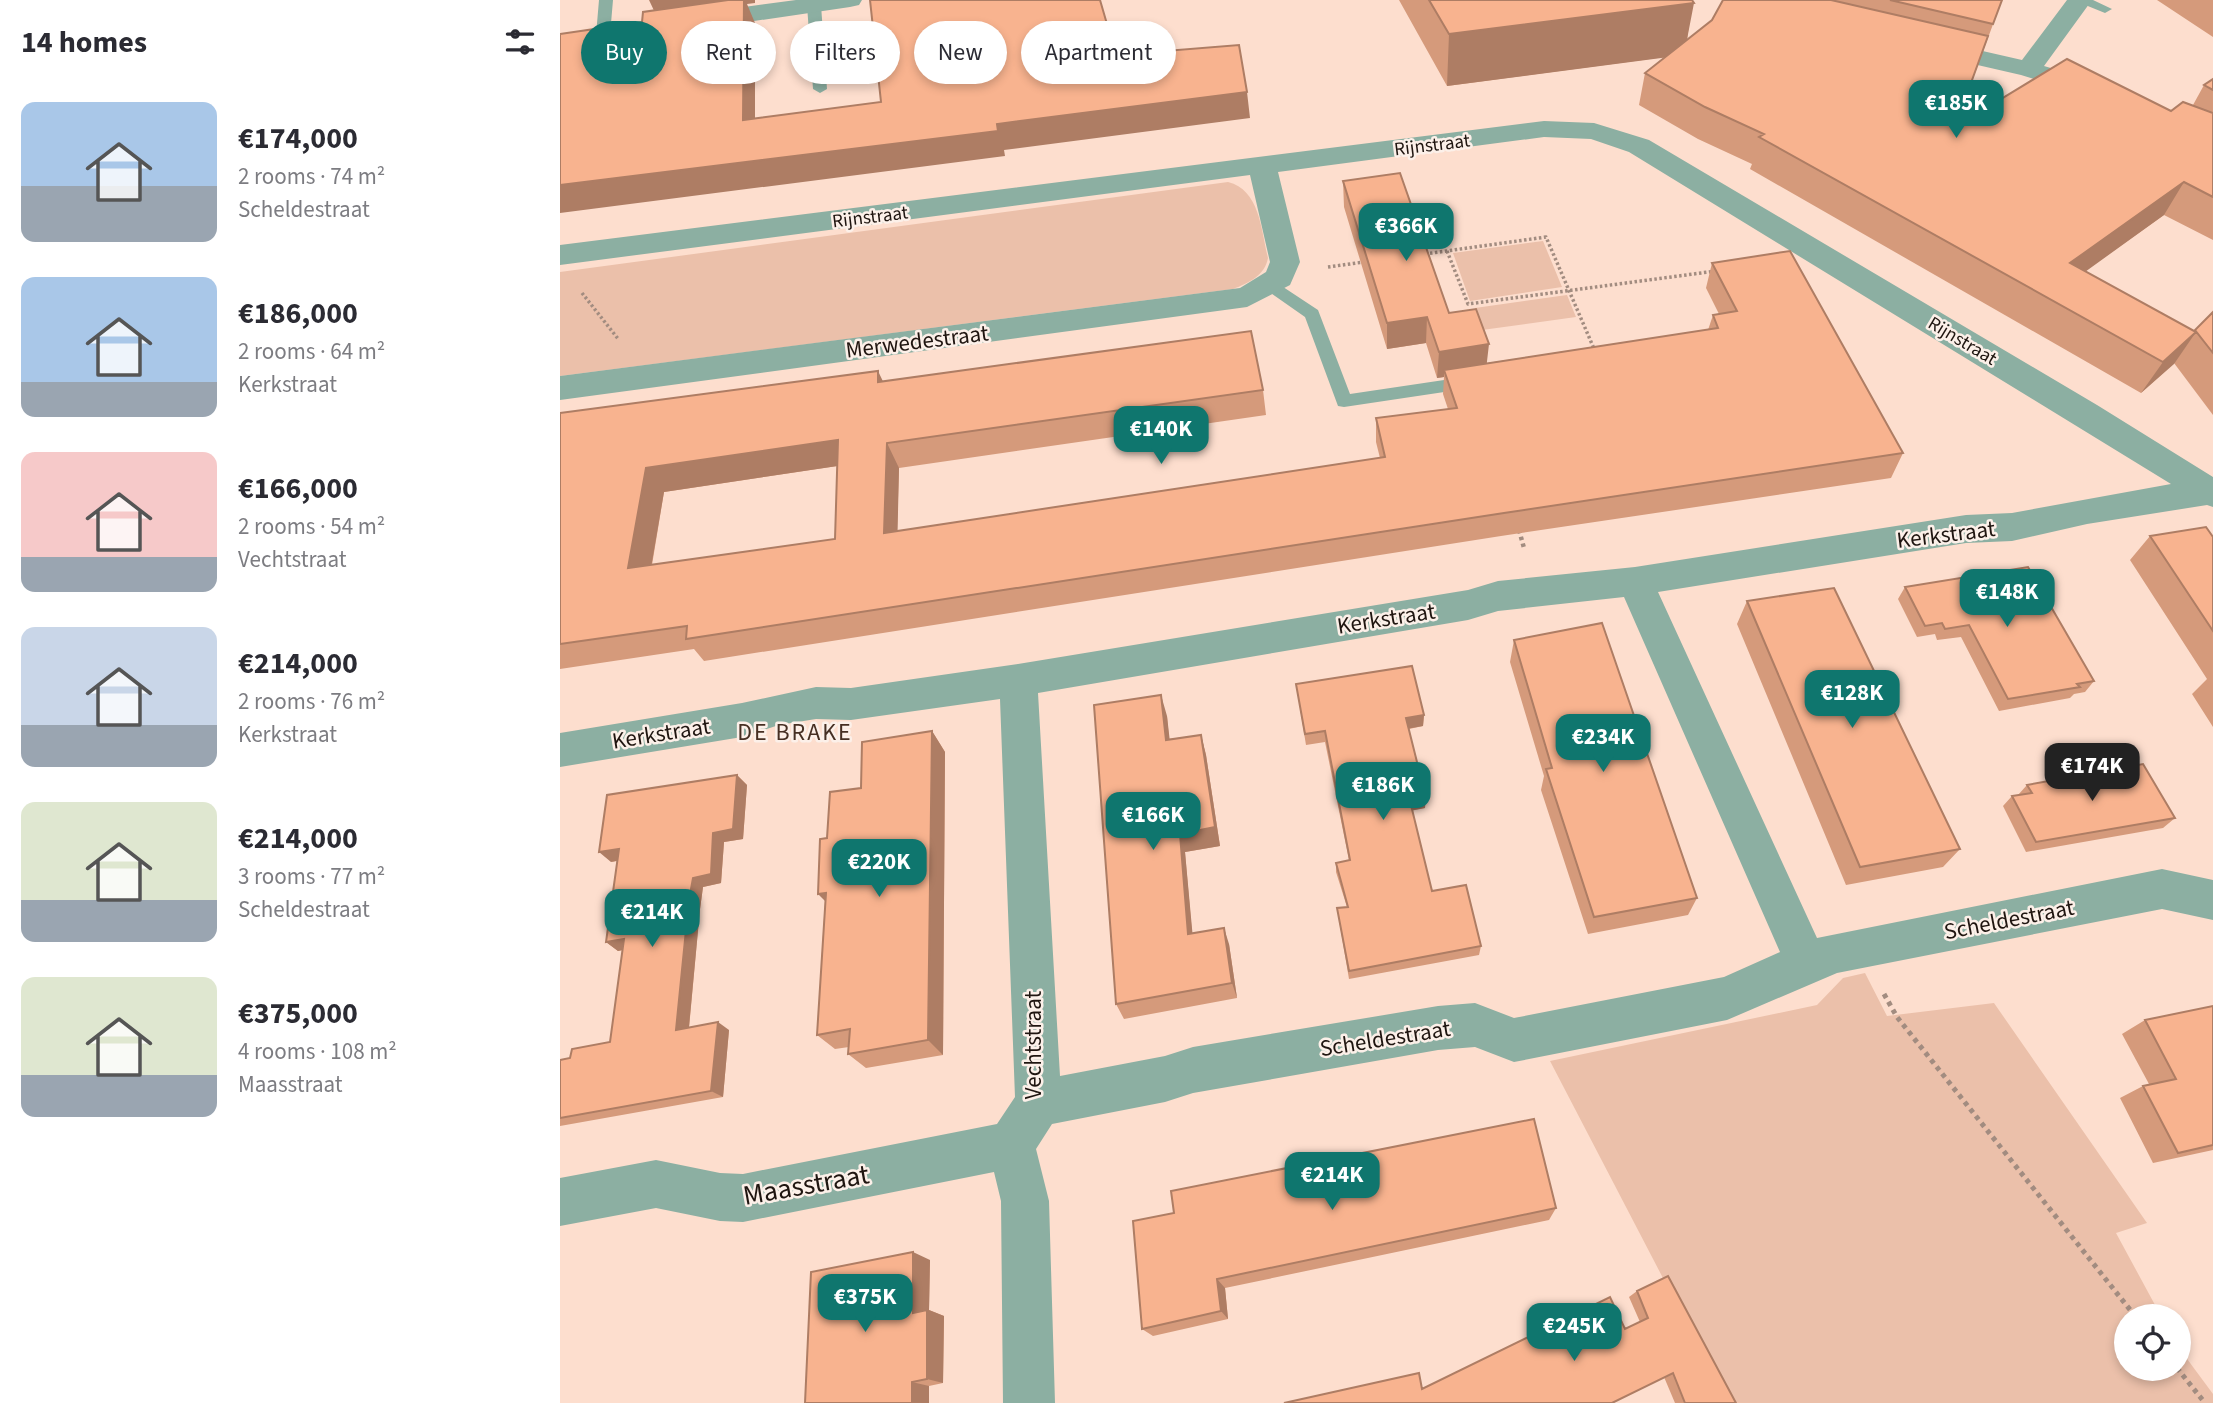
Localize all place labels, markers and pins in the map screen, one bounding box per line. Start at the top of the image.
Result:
pin: €185K [1907,80,2005,140]
pin: €366K [1357,204,1455,263]
pin: €140K [1112,406,1210,466]
pin: €148K [1958,570,2056,629]
pin: €128K [1803,670,1901,730]
pin: €234K [1554,714,1652,774]
pin: €174K [2043,744,2141,803]
pin: €186K [1334,762,1432,822]
pin: €166K [1104,792,1202,852]
pin: €220K [830,839,928,899]
pin: €214K [603,890,701,949]
pin: €214K [1283,1152,1381,1212]
pin: €375K [816,1274,914,1334]
pin: €245K [1525,1304,1623,1363]

